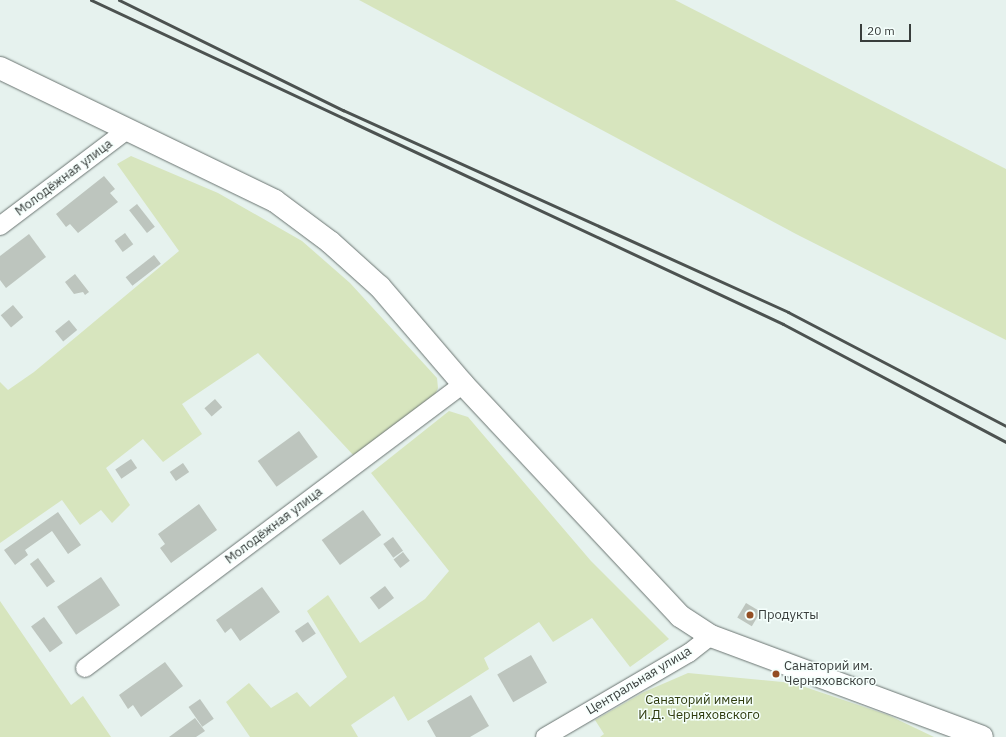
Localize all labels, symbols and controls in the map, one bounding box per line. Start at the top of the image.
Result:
scale bar [862,16,913,42]
text: 20 m [867,23,895,38]
street label: Молодёжная улица [12,136,116,220]
street label: Молодёжная улица [222,484,326,568]
place label: Продукты [758,607,819,623]
marker: Продукты [745,610,755,620]
street label: Центральная улица [584,643,694,719]
place label: Санаторий им. Черняховского [784,659,876,690]
marker: Санаторий им. Черняховского [771,669,781,679]
park label: Санаторий имени И.Д. Черняховского [638,693,760,724]

